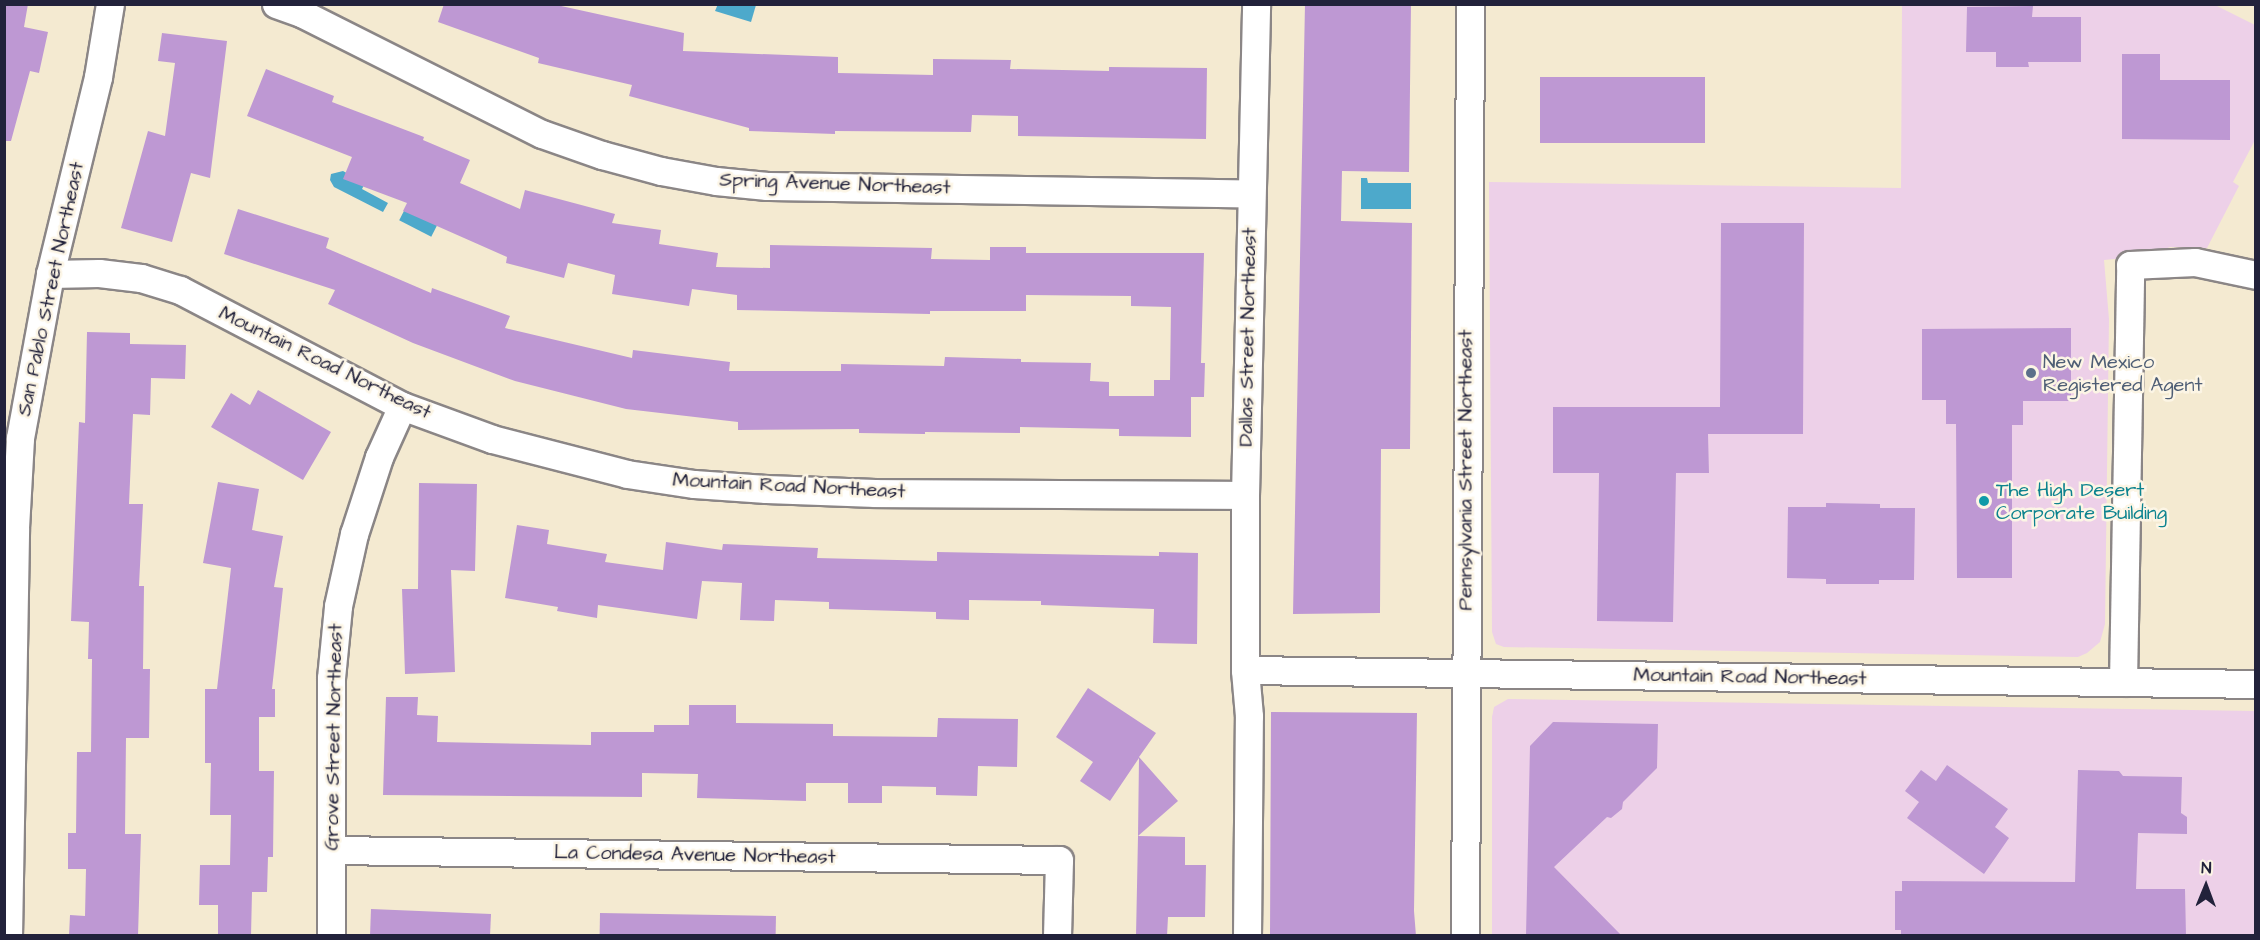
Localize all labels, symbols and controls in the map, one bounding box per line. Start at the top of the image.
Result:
street label: San Pablo Street Northeast [12,160,90,418]
street label: Spring Avenue Northeast [719,168,951,200]
street label: Dallas Street Northeast [1234,227,1262,447]
street label: Mountain Road Northeast [215,301,435,425]
street label: Pennsylvania Street Northeast [1454,329,1478,611]
place label: New Mexico Registered Agent [2043,350,2203,397]
marker: New Mexico Registered Agent [2024,366,2038,380]
street label: Mountain Road Northeast [672,468,906,504]
place label: The High Desert Corporate Building [1996,478,2167,525]
marker: The High Desert Corporate Building [1977,494,1991,508]
street label: Grove Street Northeast [320,623,348,851]
street label: Mountain Road Northeast [1633,663,1867,691]
street label: La Condesa Avenue Northeast [554,841,836,869]
north arrow [2176,856,2236,916]
text: N [2201,857,2212,879]

